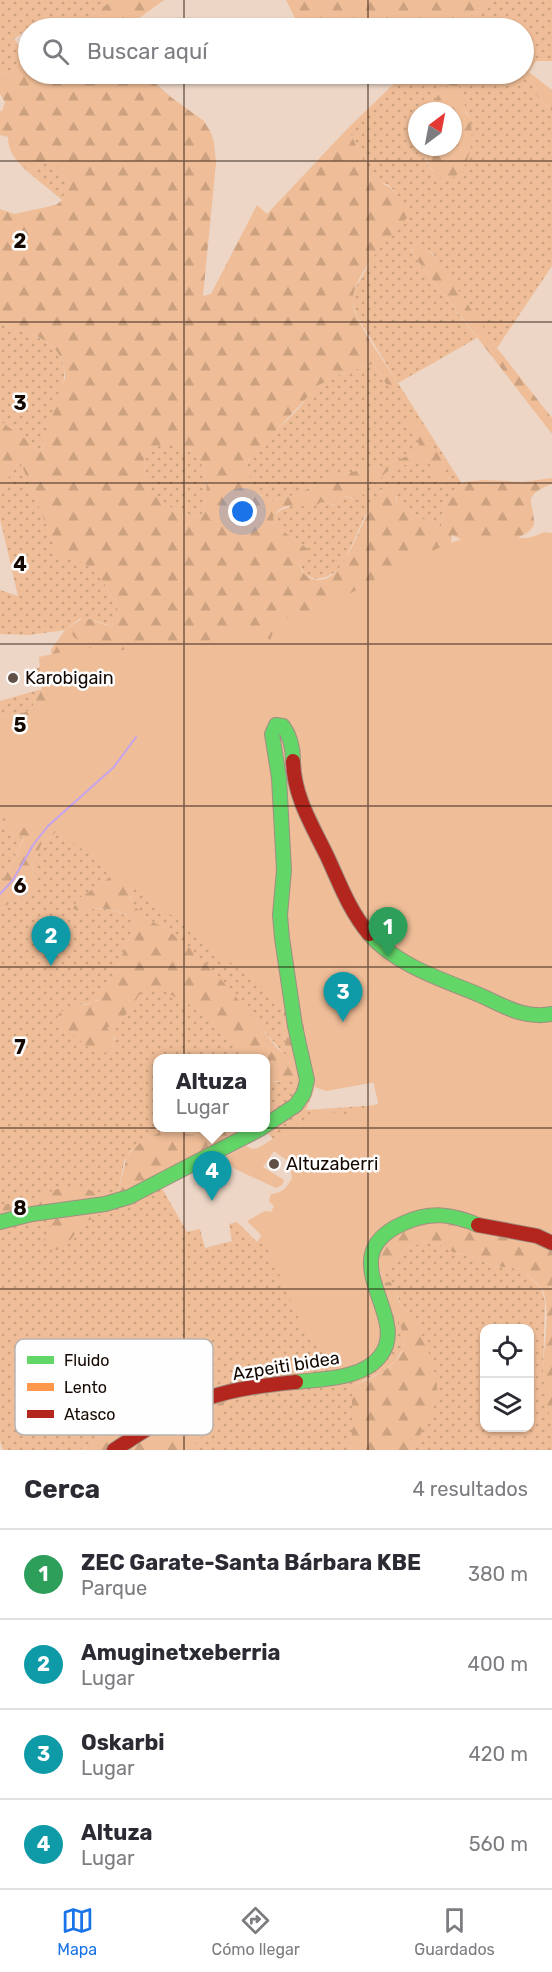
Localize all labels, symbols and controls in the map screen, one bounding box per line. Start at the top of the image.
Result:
search box [18,18,534,84]
icon: search [39,35,72,68]
text: Buscar aquí [87,38,208,65]
north arrow [408,102,462,156]
text: 2 [14,229,27,253]
text: 3 [13,391,27,415]
your location [228,497,257,526]
text: 4 [13,552,27,576]
place label: Karobigain [25,667,114,689]
marker: Karobigain [6,671,20,685]
text: 5 [14,713,27,737]
text: 6 [13,874,27,898]
pin: 1 [368,908,408,957]
pin: 2 [32,916,70,966]
pin: 3 [324,972,362,1022]
text: 7 [14,1035,26,1059]
popup [153,1054,270,1132]
text: Altuza [176,1068,247,1095]
text: Lugar [176,1095,229,1119]
pin: 4 [192,1152,232,1201]
place label: Altuzaberri [286,1153,378,1175]
marker: Altuzaberri [267,1157,281,1171]
text: 8 [13,1196,27,1220]
map controls [480,1324,534,1432]
button: locate [480,1324,534,1378]
legend [15,1339,213,1435]
street label: Azpeiti bidea [231,1347,341,1385]
text: Fluido [64,1351,109,1370]
text: Lento [64,1378,107,1397]
button: layers [480,1378,534,1432]
text: Atasco [64,1405,116,1424]
text: Cerca [24,1474,100,1505]
text: 4 resultados [413,1477,528,1501]
text: ZEC Garate-Santa Bárbara KBE [81,1549,421,1576]
text: 1 [39,1562,48,1586]
text: 380 m [468,1562,528,1586]
text: Parque [81,1576,147,1600]
text: Amuginetxeberria [81,1639,280,1666]
text: 2 [37,1652,50,1676]
text: 400 m [468,1652,528,1676]
text: Lugar [81,1666,135,1690]
text: Oskarbi [81,1729,165,1756]
text: 3 [37,1742,50,1766]
text: 420 m [468,1742,528,1766]
text: Lugar [81,1756,135,1780]
text: Altuza [81,1819,153,1846]
text: 4 [37,1832,50,1856]
text: 560 m [469,1832,528,1856]
text: Lugar [81,1846,135,1870]
tab: Mapa [57,1904,97,1959]
tab: Cómo llegar [212,1904,300,1959]
tab: Guardados [414,1904,495,1959]

